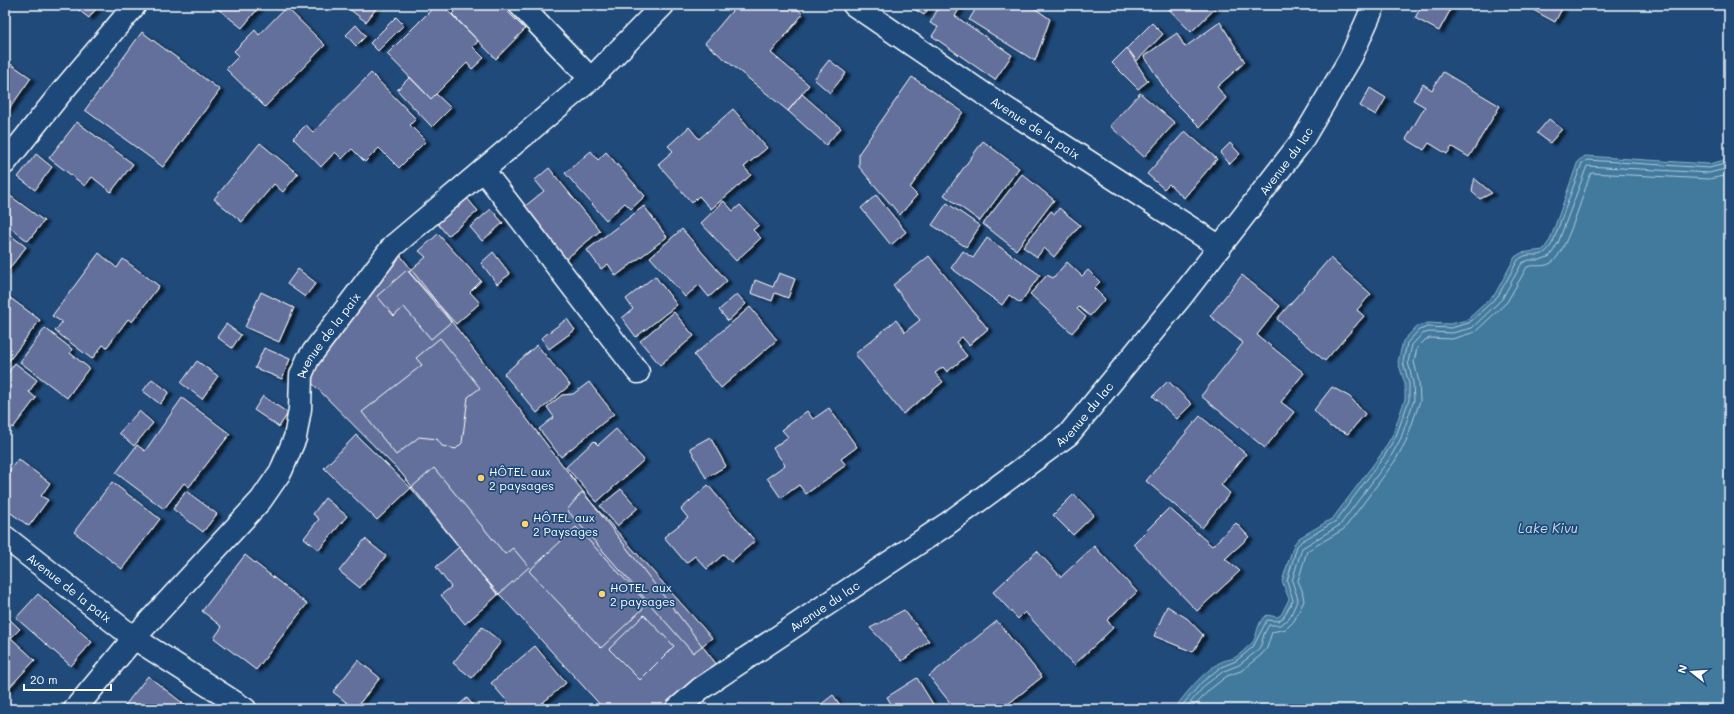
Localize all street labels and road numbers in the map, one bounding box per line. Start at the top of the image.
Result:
street label: Avenue de la paix [988,93,1083,162]
street label: Avenue du lac [1255,124,1316,198]
street label: Avenue de la paix [293,289,364,379]
street label: Avenue du lac [1052,378,1116,450]
street label: Avenue de la paix [24,549,115,626]
street label: Avenue du lac [786,577,862,635]

